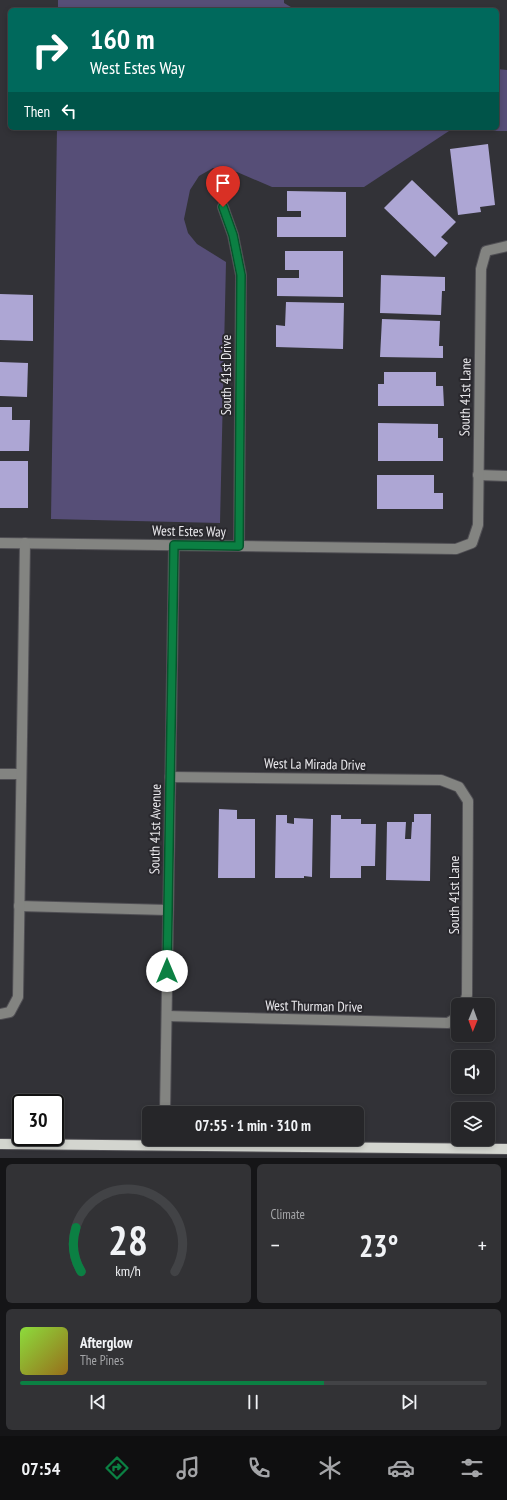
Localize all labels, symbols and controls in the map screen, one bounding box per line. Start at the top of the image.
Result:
text: 160 m [90,20,154,57]
icon: right [24,24,76,76]
text: West Estes Way [90,56,185,79]
icon: left [58,100,80,122]
text: Then [24,102,50,121]
pin [206,166,240,207]
icon: arrive [212,172,234,194]
street label: South 41st Drive [217,334,235,415]
street label: South 41st Lane [455,357,475,436]
street label: West Estes Way [152,521,227,541]
street label: West La Mirada Drive [264,754,366,774]
street label: South 41st Avenue [145,784,165,874]
street label: South 41st Lane [445,856,463,934]
position arrow [146,950,188,992]
street label: West Thurman Drive [265,996,363,1016]
north arrow [451,998,495,1042]
map controls [451,998,495,1146]
button: sound [451,1050,495,1094]
speed limit sign: 30 [12,1094,64,1146]
button: layers [451,1102,495,1146]
text: 07:55 · 1 min · 310 m [195,1116,311,1135]
text: Climate [271,1206,305,1223]
text: 28 [108,1212,148,1265]
text: 23° [359,1226,399,1265]
text: − [271,1231,280,1259]
text: + [478,1231,487,1259]
text: km/h [116,1260,141,1279]
text: Afterglow [80,1333,132,1352]
text: The Pines [80,1352,124,1369]
icon: previous [87,1391,109,1413]
icon: pause [242,1391,264,1413]
icon: next [398,1391,420,1413]
icon: directions [103,1454,131,1482]
icon: music [174,1454,202,1482]
icon: phone [245,1454,273,1482]
icon: climate [316,1454,344,1482]
icon: car [387,1454,415,1482]
icon: filters [458,1454,486,1482]
text: 07:54 [21,1457,60,1480]

